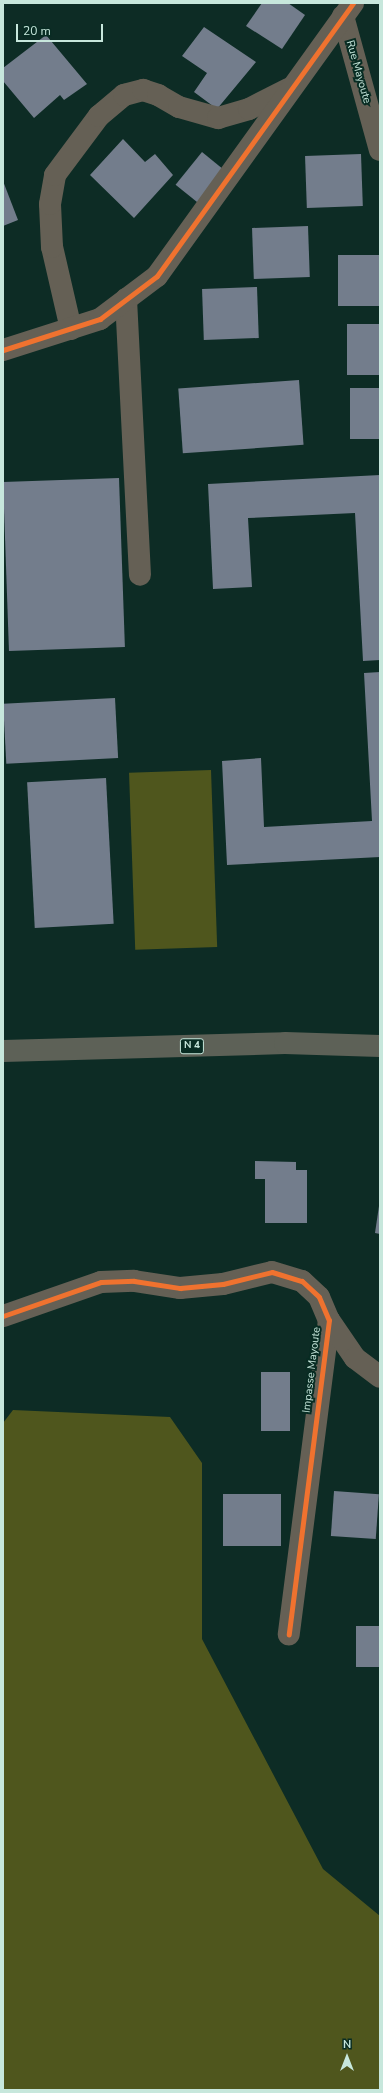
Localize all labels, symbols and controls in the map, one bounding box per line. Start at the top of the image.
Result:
scale bar [18,16,105,42]
text: 20 m [23,23,51,39]
street label: Rue Mayoute [343,39,373,105]
road number: N 4 [179,1038,205,1054]
street label: Impasse Mayoute [300,1326,324,1414]
north arrow [327,2037,367,2077]
text: N [343,2037,351,2052]

